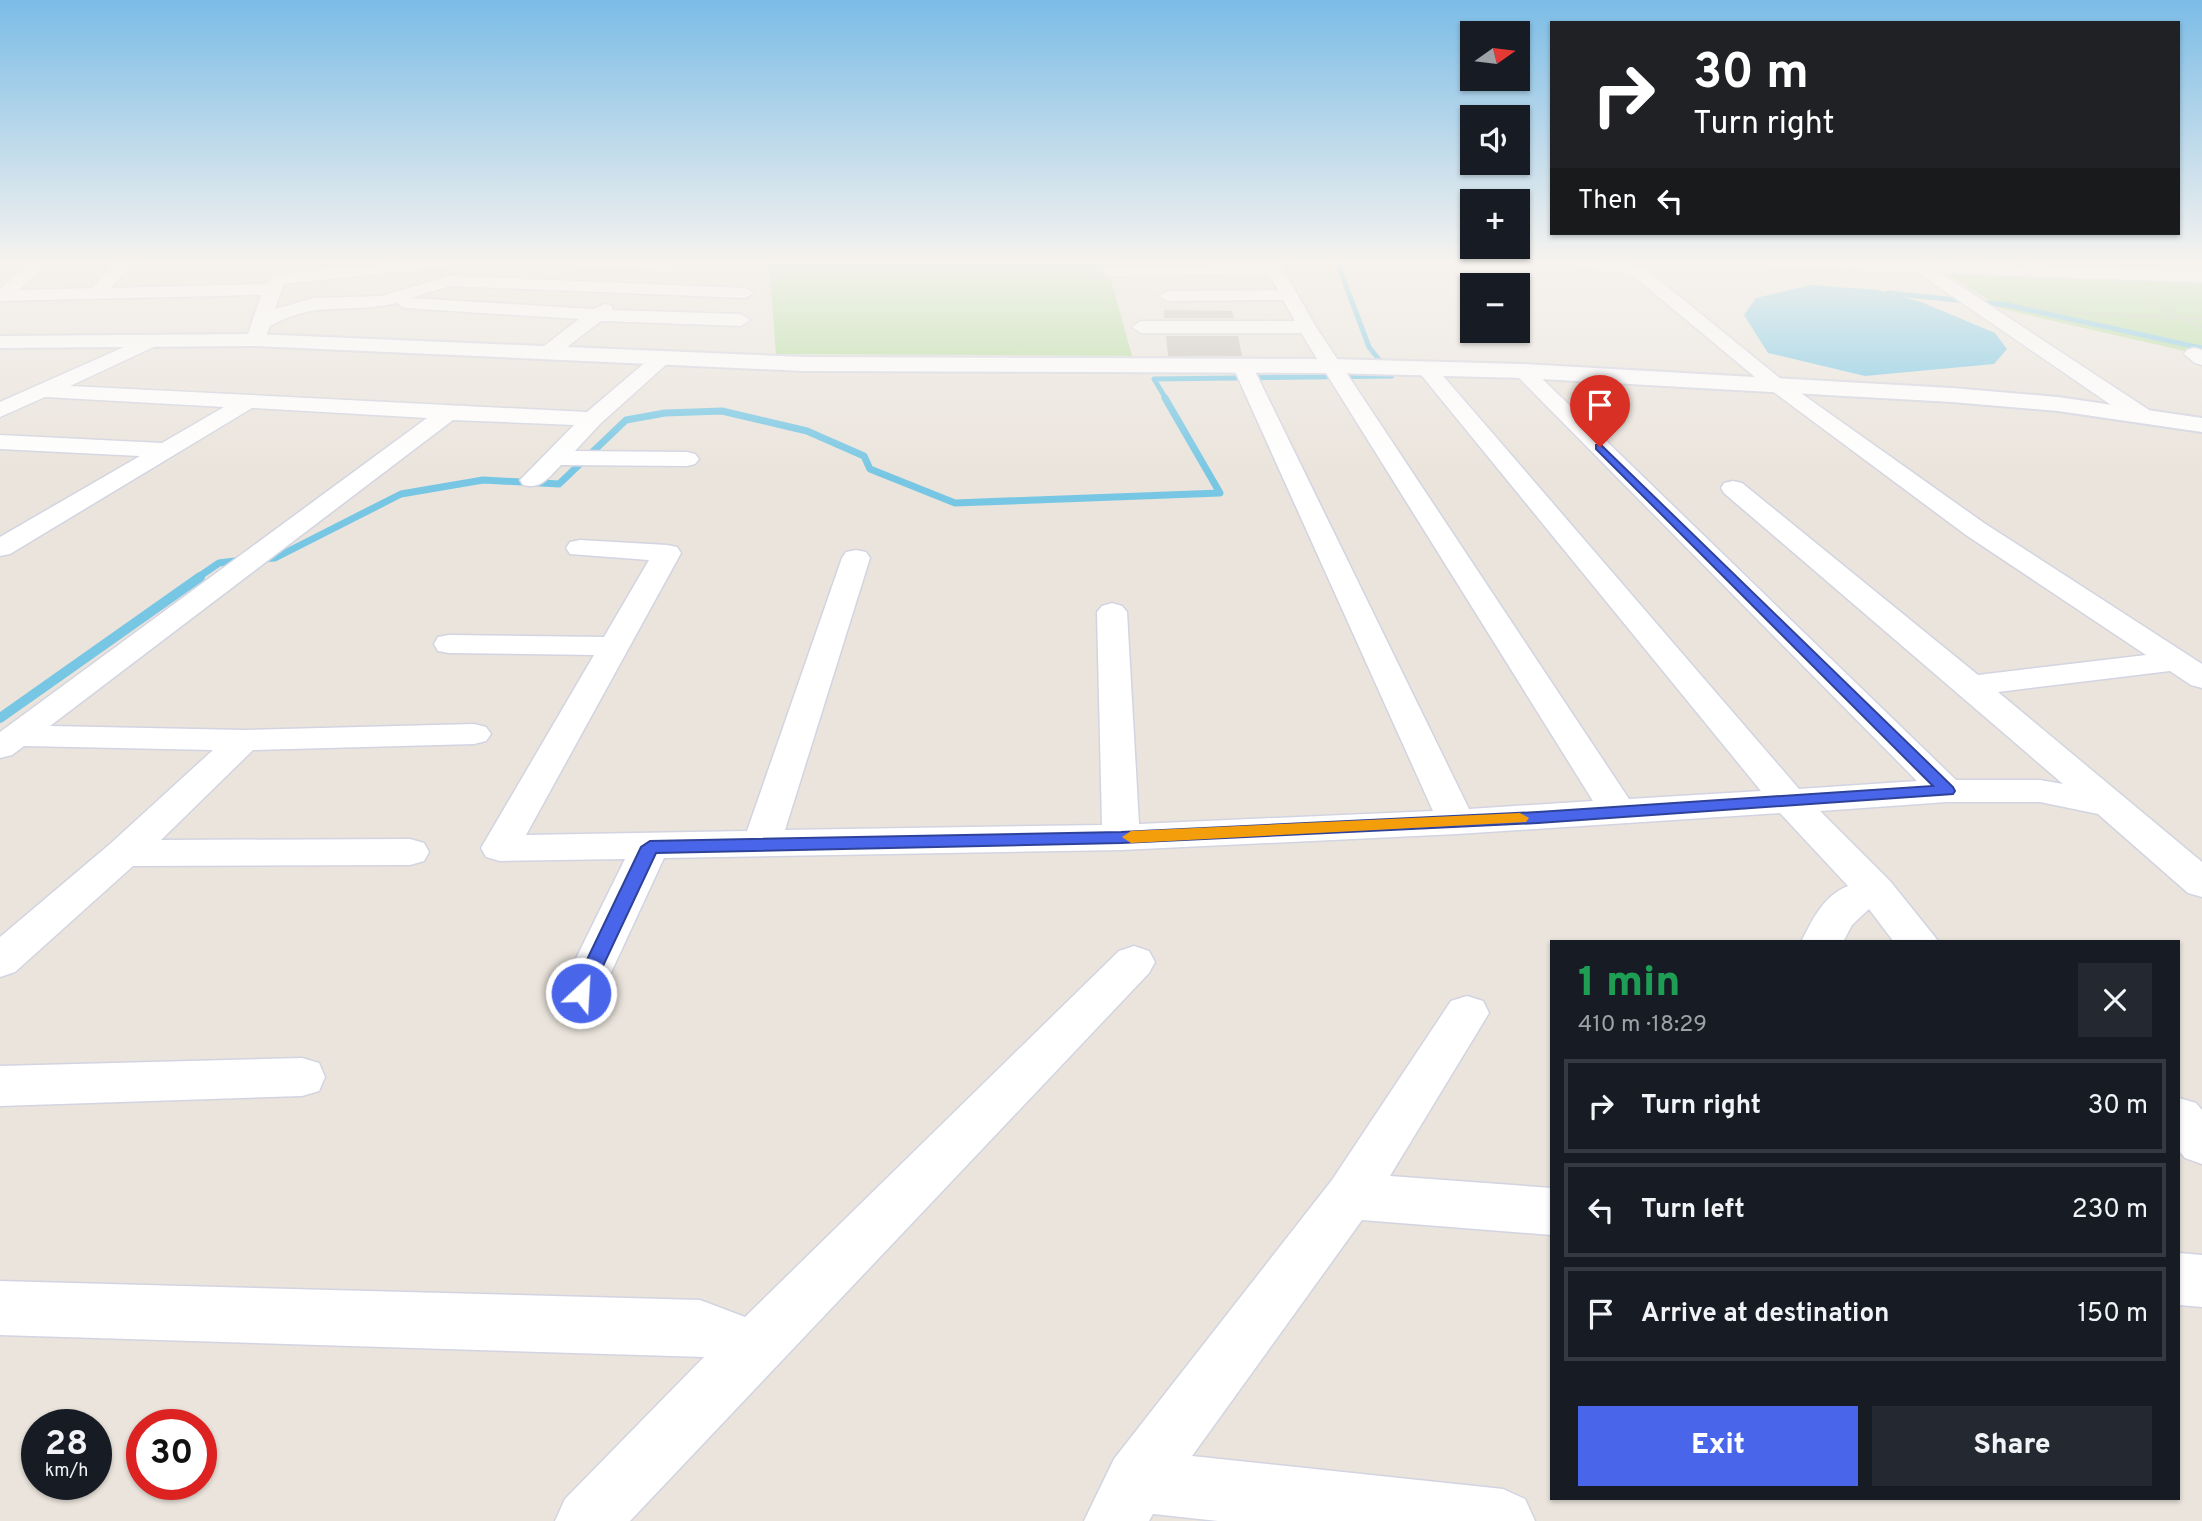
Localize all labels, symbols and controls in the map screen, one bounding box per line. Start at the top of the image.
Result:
north arrow [1460,21,1530,91]
map controls [1460,21,1530,343]
text: 30 m [1693,44,1809,106]
icon: right [1578,49,1669,140]
button: sound [1460,105,1530,175]
text: Turn right [1693,105,1835,145]
icon: left [1651,182,1689,220]
text: Then [1578,185,1637,218]
button: + [1460,189,1530,259]
button: − [1460,273,1530,343]
pin [1570,375,1630,447]
icon: arrive [1581,386,1619,424]
position arrow [544,956,618,1030]
text: 1 min [1578,958,1681,1011]
button: close [2078,963,2152,1037]
text: 410 m · 18:29 [1578,1011,1707,1040]
icon: right [1582,1087,1620,1125]
text: Turn right [1641,1090,1761,1123]
text: 30 m [2088,1090,2148,1123]
icon: left [1582,1191,1620,1229]
text: Turn left [1641,1194,1745,1227]
text: 230 m [2072,1194,2148,1227]
icon: arrive [1582,1295,1620,1333]
text: Arrive at destination [1641,1298,1889,1331]
text: 150 m [2077,1298,2148,1331]
button: Exit [1578,1406,1858,1486]
button: Share [1872,1406,2152,1486]
speed limit sign: 30 [126,1409,217,1500]
text: 28 [45,1423,88,1467]
text: km/h [45,1460,88,1483]

